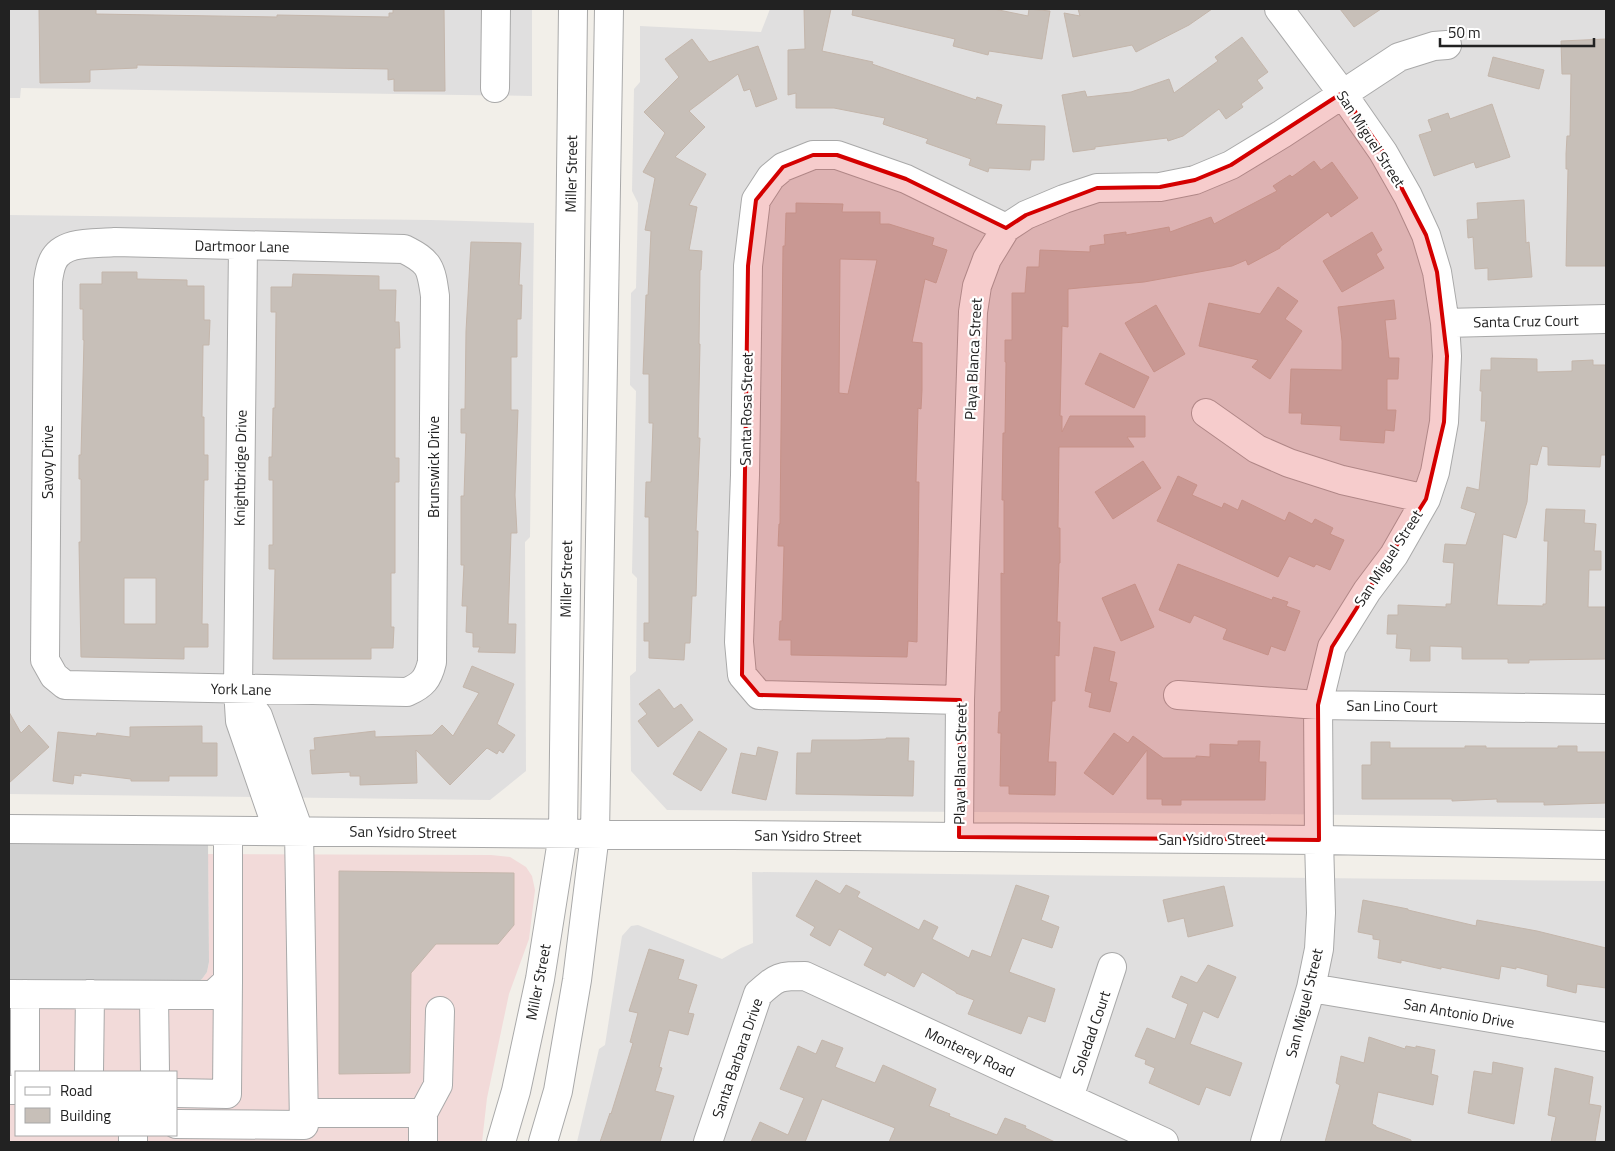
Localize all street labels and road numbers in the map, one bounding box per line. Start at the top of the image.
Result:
street label: San Miguel Street [1331,86,1411,193]
street label: Miller Street [559,134,583,213]
street label: Dartmoor Lane [194,234,290,258]
street label: Playa Blanca Street [958,297,988,421]
street label: Santa Cruz Court [1473,309,1580,333]
street label: Santa Rosa Street [734,351,758,466]
street label: Knightbridge Drive [227,410,253,526]
street label: Brunswick Drive [422,416,445,518]
street label: Savoy Drive [36,425,59,499]
street label: San Miguel Street [1348,504,1428,611]
street label: Miller Street [554,539,578,618]
street label: York Lane [210,677,272,701]
street label: San Lino Court [1346,694,1438,718]
street label: Playa Blanca Street [947,702,973,825]
street label: San Ysidro Street [349,820,457,844]
street label: San Ysidro Street [754,824,862,848]
street label: San Ysidro Street [1158,828,1266,851]
street label: Miller Street [519,941,557,1022]
street label: San Miguel Street [1279,945,1329,1060]
street label: Soledad Court [1066,987,1116,1078]
street label: San Antonio Drive [1402,992,1516,1034]
street label: Santa Barbara Drive [706,995,768,1121]
street label: Monterey Road [921,1021,1019,1083]

